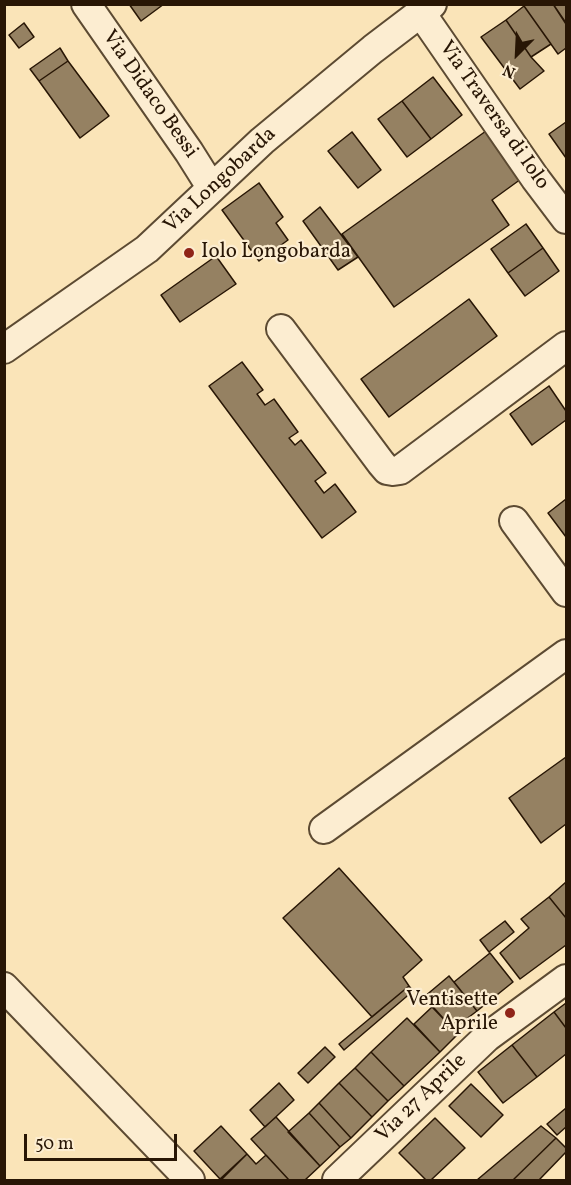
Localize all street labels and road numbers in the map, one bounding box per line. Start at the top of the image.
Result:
street label: Via Didaco Bessi [96,26,202,164]
street label: Via Traversa di Iolo [432,37,554,195]
street label: Via Longobarda [160,122,282,240]
street label: Via 27 Aprile [371,1049,473,1149]

